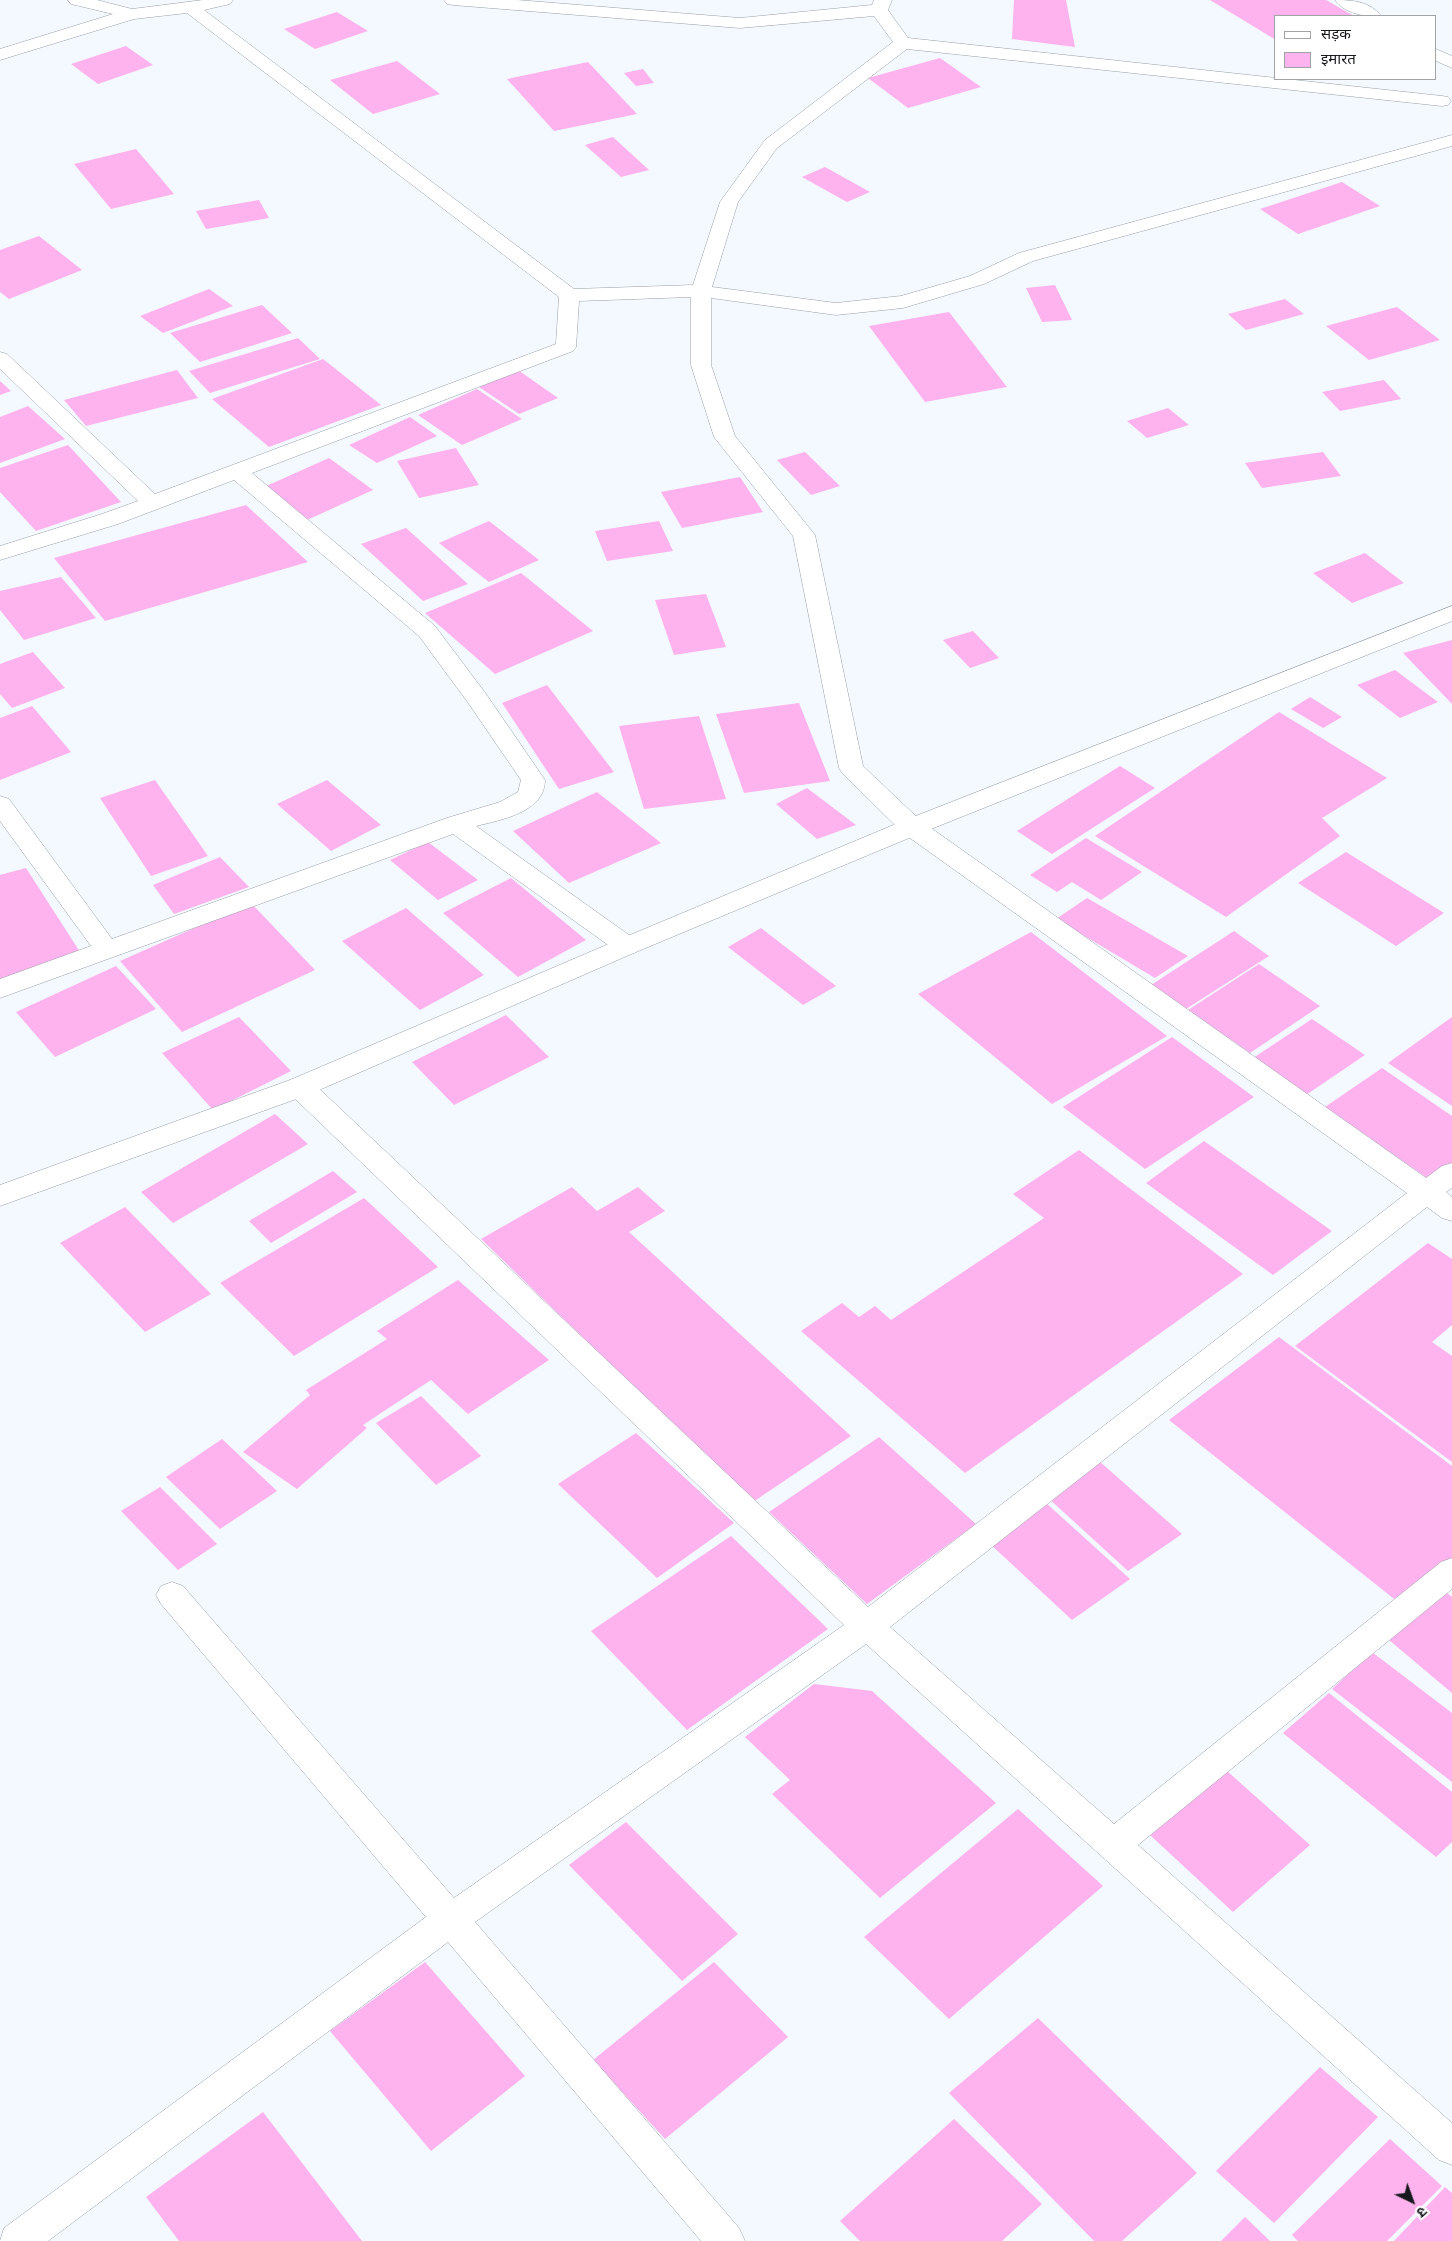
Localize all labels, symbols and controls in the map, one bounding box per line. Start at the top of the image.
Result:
legend [1274,15,1437,80]
text: सड़क [1321,25,1351,42]
text: इमारत [1321,50,1356,67]
north arrow [1387,2176,1437,2226]
text: उ [1414,2203,1430,2221]

